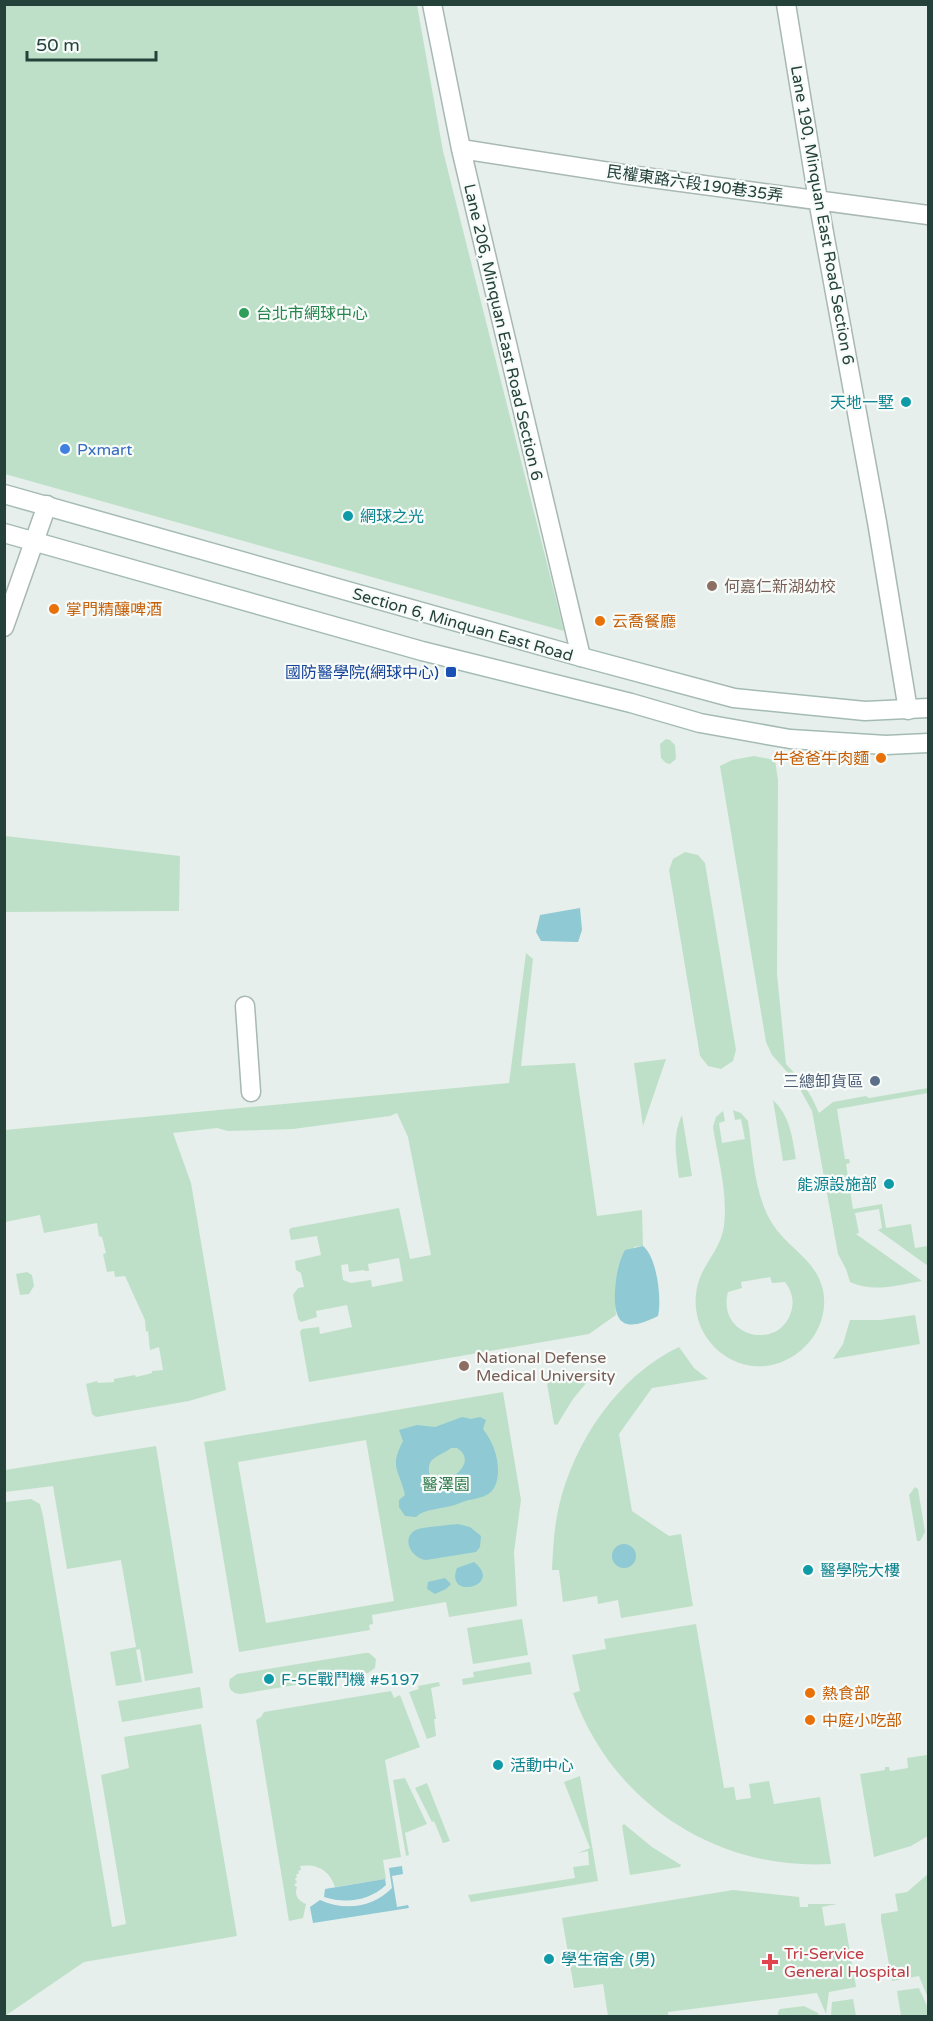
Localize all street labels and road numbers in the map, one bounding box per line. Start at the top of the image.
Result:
street label: Lane 190, Minquan East Road Section 6 [786,64,858,367]
street label: 民權東路六段190巷35弄 [605,162,785,206]
street label: Lane 206, Minquan East Road Section 6 [459,182,547,483]
street label: Section 6, Minquan East Road [350,584,575,666]

